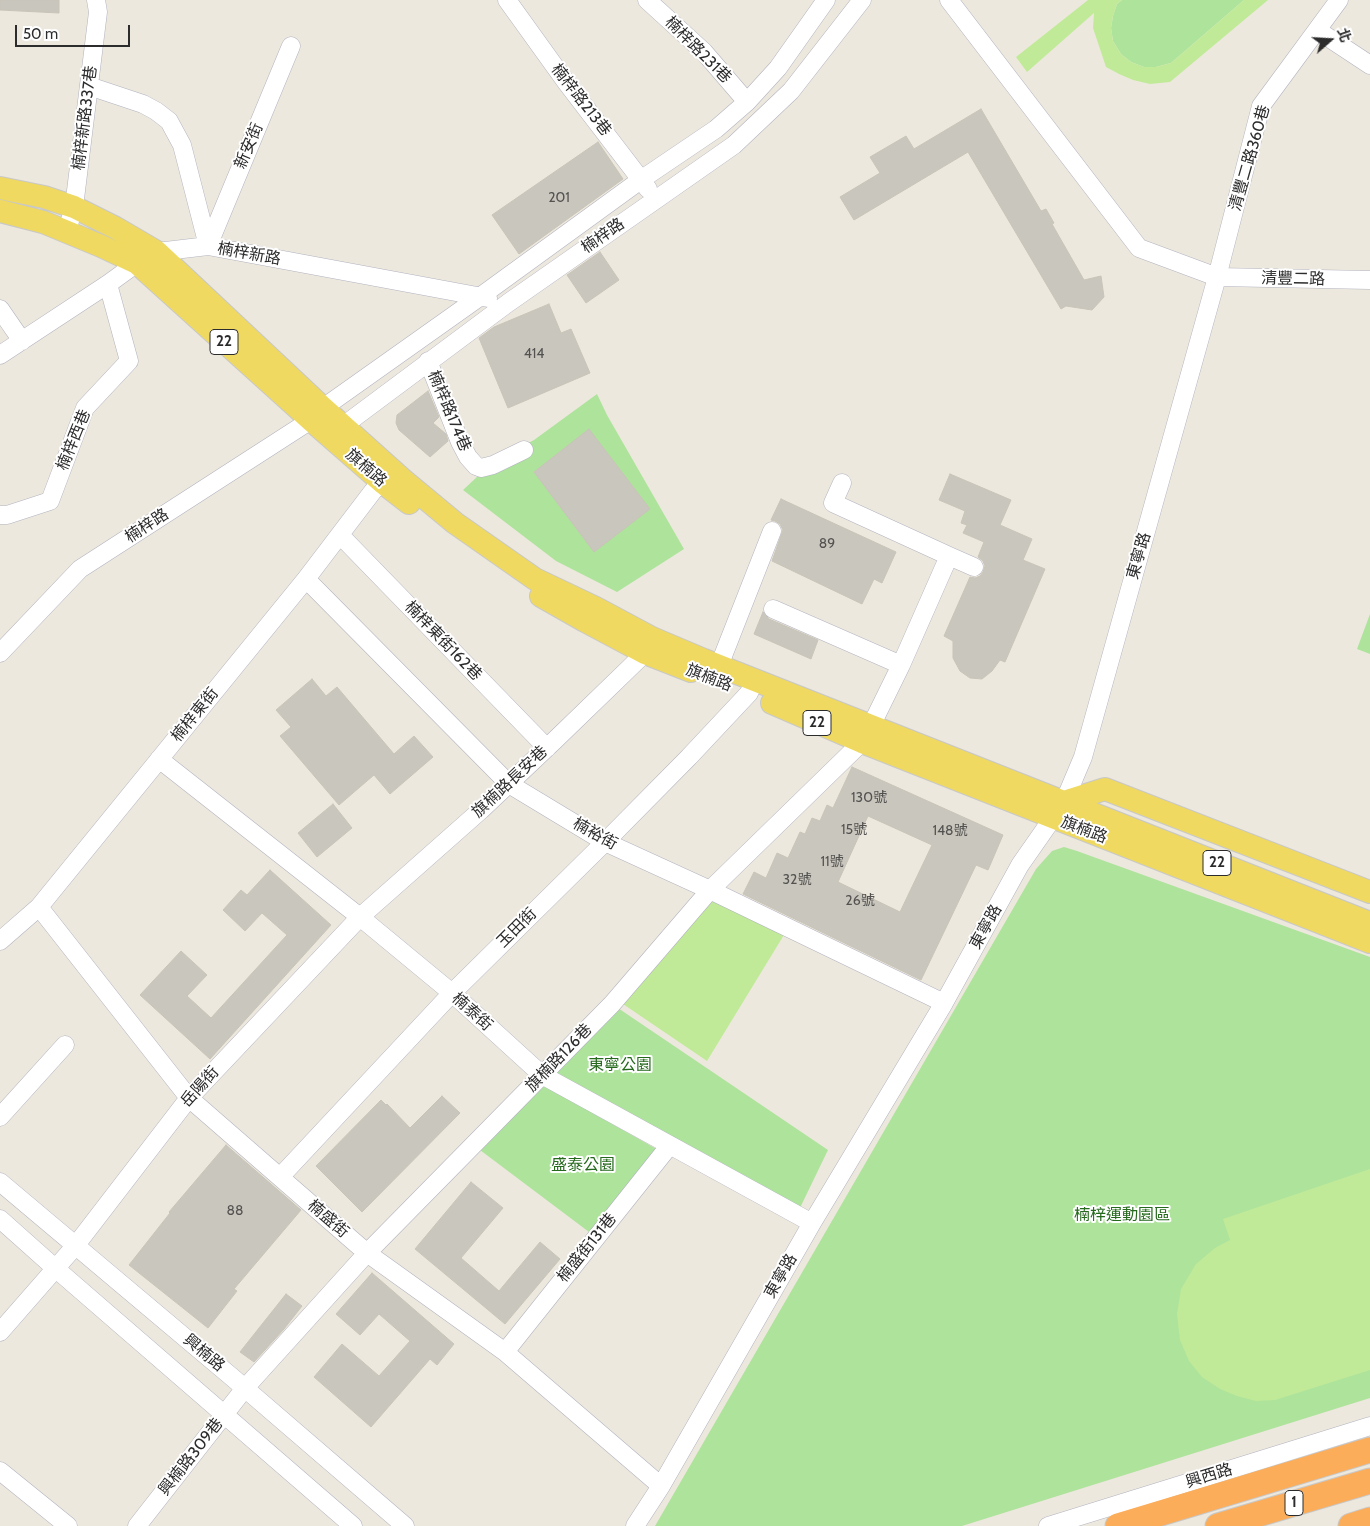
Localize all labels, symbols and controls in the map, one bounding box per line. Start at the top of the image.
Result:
street label: 楠梓路231巷 [661,13,735,87]
scale bar [18,15,132,47]
north arrow [1305,15,1355,65]
text: 50 m [23,25,58,43]
text: 北 [1333,26,1355,45]
street label: 楠梓路213巷 [547,60,615,140]
street label: 楠梓新路337巷 [69,65,101,171]
street label: 清豐二路360巷 [1226,103,1274,213]
street label: 新安街 [231,120,267,172]
house number: 201 [548,190,570,206]
street label: 楠梓路 [578,214,628,258]
street label: 楠梓新路 [216,239,282,269]
street label: 清豐二路 [1261,269,1325,289]
road number: 22 [210,330,238,354]
house number: 414 [524,346,544,362]
street label: 楠梓路174巷 [423,368,475,454]
street label: 楠梓西巷 [53,407,95,473]
street label: 旗楠路 [342,445,390,491]
street label: 楠梓路 [122,505,172,547]
street label: 東寧路 [1123,530,1155,582]
house number: 89 [819,536,835,552]
street label: 楠梓東街162巷 [400,597,486,685]
street label: 旗楠路 [683,660,735,696]
street label: 楠梓東街 [167,684,223,746]
road number: 22 [803,710,831,736]
street label: 旗楠路長安巷 [468,742,552,822]
house number: 130號 [851,790,887,806]
street label: 旗楠路 [1058,812,1110,848]
street label: 楠裕街 [569,814,621,854]
house number: 15號 [841,822,867,838]
house number: 148號 [932,823,968,839]
road number: 22 [1203,850,1231,876]
house number: 11號 [820,854,844,870]
house number: 32號 [783,872,811,888]
house number: 26號 [845,893,875,909]
street label: 東寧路 [966,901,1006,953]
street label: 玉田街 [493,904,541,952]
street label: 楠泰街 [448,989,496,1035]
street label: 旗楠路126巷 [522,1020,596,1096]
park label: 東寧公園 [588,1055,652,1075]
street label: 岳陽街 [177,1063,223,1111]
park label: 盛泰公園 [551,1155,615,1175]
street label: 楠盛街 [304,1196,352,1242]
house number: 88 [227,1203,243,1219]
park label: 楠梓運動園區 [1074,1205,1170,1225]
street label: 楠盛街131巷 [553,1210,621,1286]
street label: 東寧路 [761,1250,801,1302]
street label: 興楠路 [179,1330,229,1376]
street label: 興楠路309巷 [155,1414,227,1500]
street label: 興西路 [1183,1460,1235,1492]
road number: 1 [1285,1490,1303,1516]

